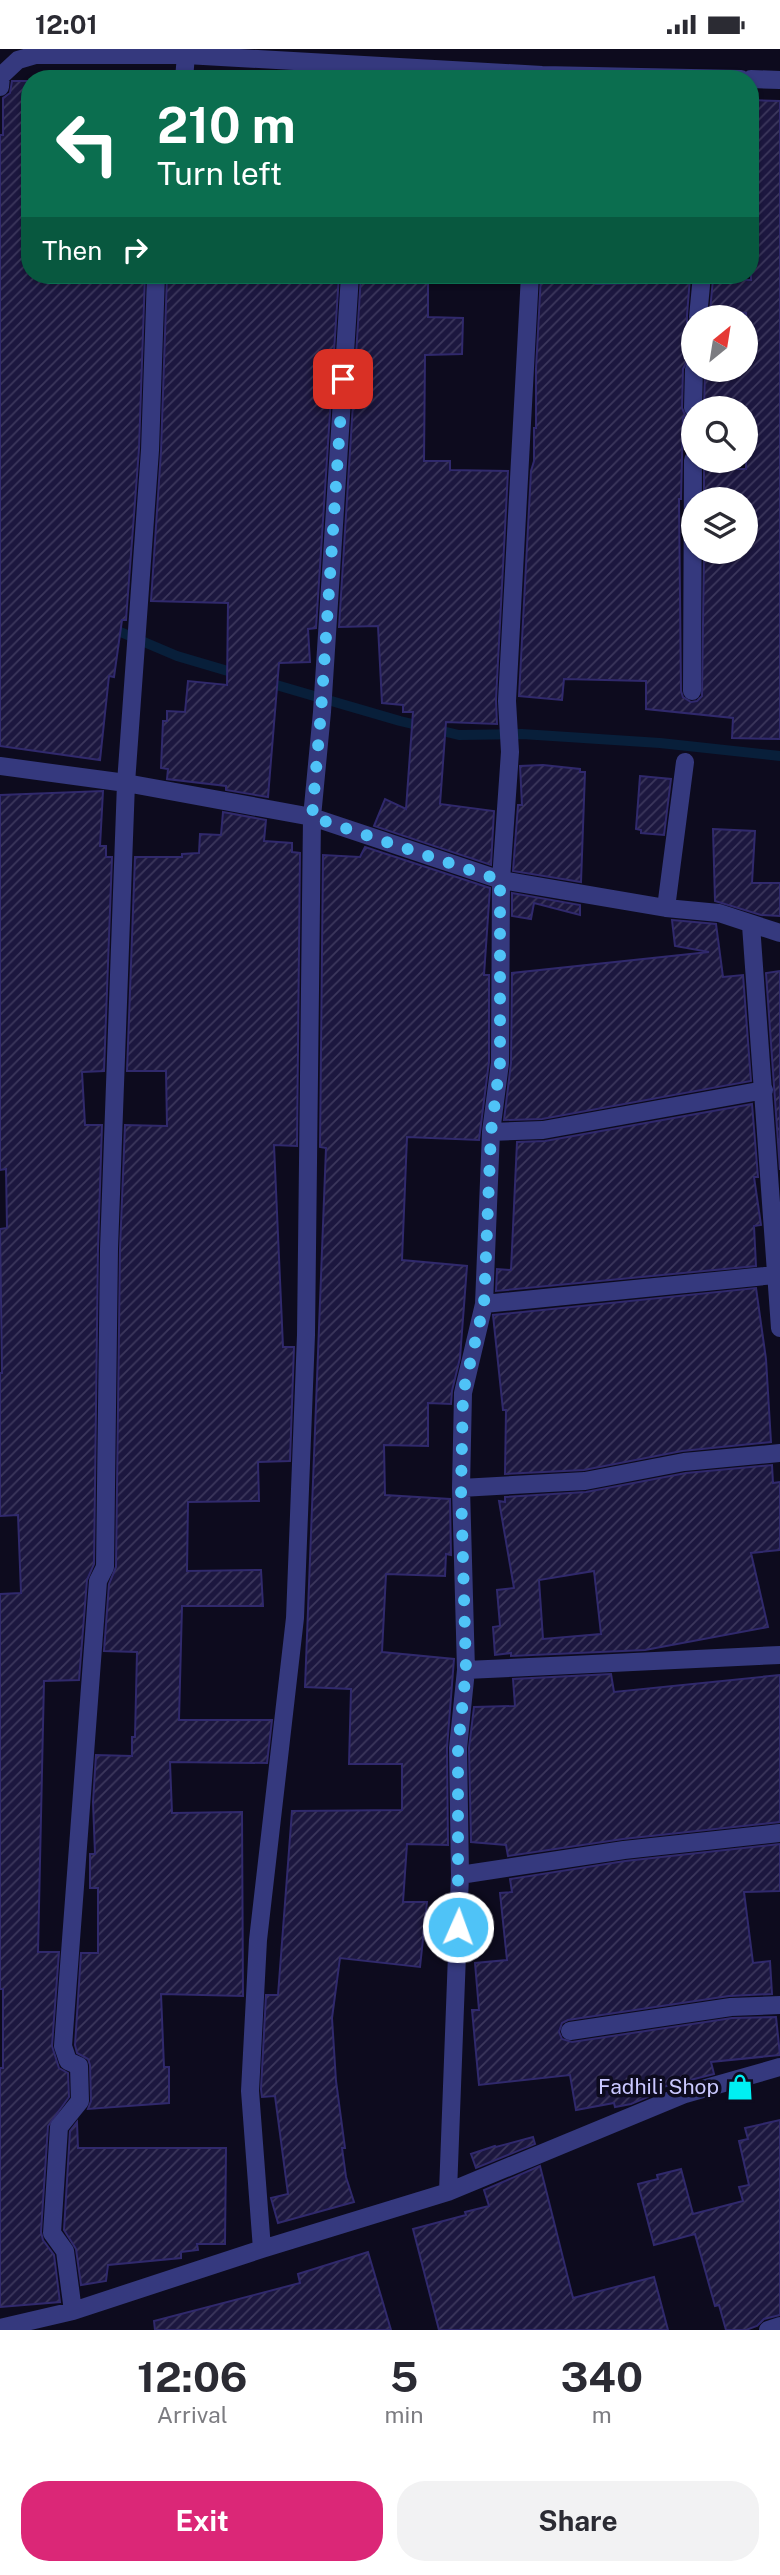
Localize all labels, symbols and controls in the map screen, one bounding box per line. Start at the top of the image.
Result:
text: 12:01 [35,9,98,40]
text: 210 m [157,96,296,154]
icon: left [42,98,133,189]
text: Turn left [157,155,282,192]
icon: right [116,231,154,269]
text: Then [42,235,102,266]
north arrow [681,305,758,381]
map controls [681,305,758,564]
pin [313,349,373,409]
icon: arrive [324,360,362,398]
button: search [681,396,758,473]
button: layers [681,487,758,564]
position arrow [421,1890,495,1964]
shop icon: Fadhili Shop [725,2072,755,2102]
place label: Fadhili Shop [598,2074,719,2099]
text: 12:06 [137,2352,248,2401]
text: 5 [390,2352,418,2401]
text: 340 [561,2352,643,2401]
text: Arrival [157,2401,228,2428]
text: min [385,2401,424,2428]
text: m [592,2401,612,2428]
button: Exit [21,2481,383,2561]
button: Share [397,2481,759,2561]

